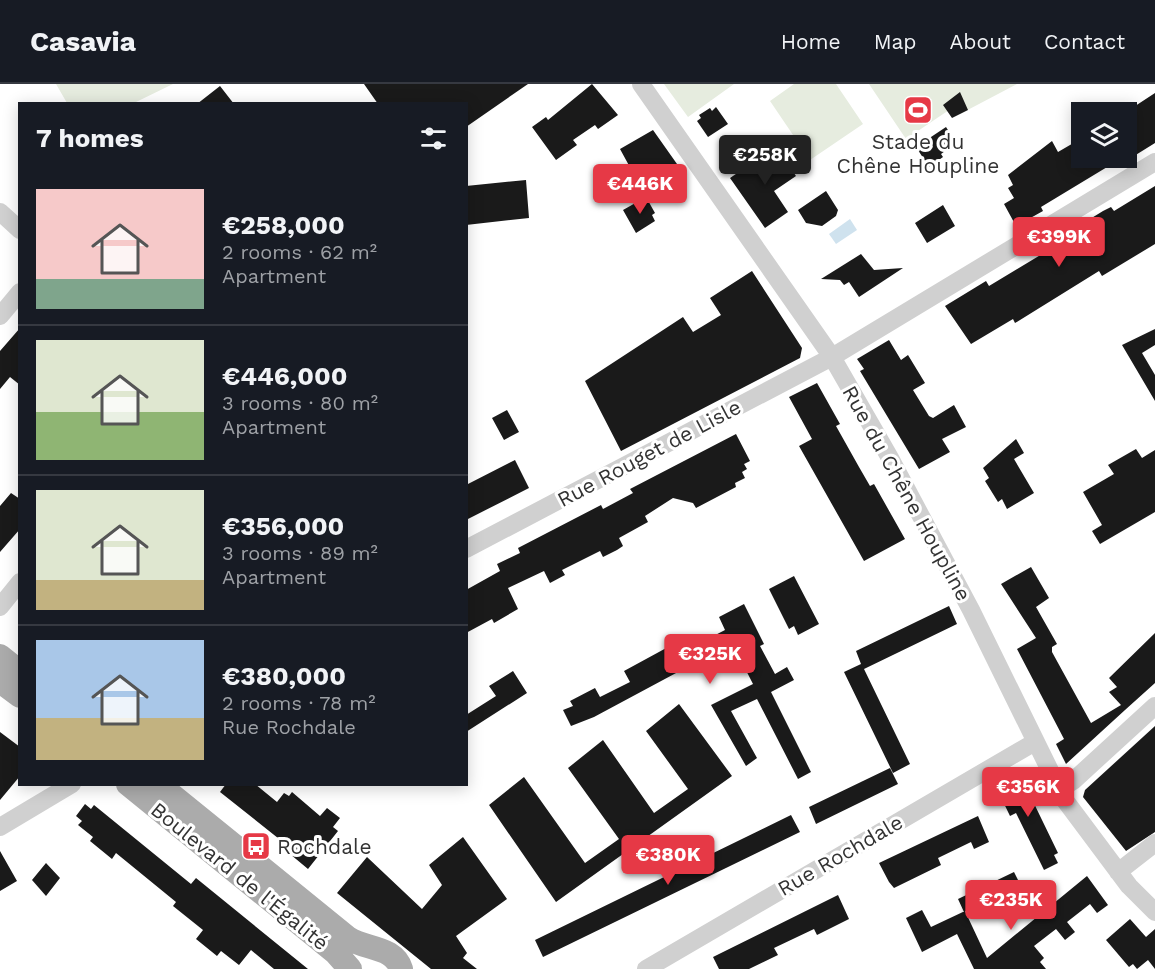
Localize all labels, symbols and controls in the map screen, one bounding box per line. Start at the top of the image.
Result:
text: Casavia [30,25,136,58]
text: Home [781,29,841,54]
text: Map [874,29,917,54]
text: About [950,29,1011,54]
text: Contact [1044,29,1125,54]
sports icon: Stade du Chêne Houpline [902,94,934,126]
map controls [1071,102,1137,168]
button: layers [1071,102,1137,168]
icon: filters [417,122,450,155]
text: 7 homes [36,123,144,153]
place label: Stade du Chêne Houpline [837,129,999,178]
pin: €258K [723,135,807,186]
text: €258K [733,142,797,166]
pin: €446K [598,164,682,215]
text: €446K [607,171,673,195]
text: €258,000 [222,210,345,240]
icon: home [84,213,156,285]
pin: €399K [1017,217,1101,268]
text: €399K [1027,224,1091,248]
text: 2 rooms · 62 m² [222,240,377,264]
text: Apartment [222,264,326,288]
text: €446,000 [222,361,347,391]
icon: home [84,364,156,436]
street label: Rue du Chêne Houpline [837,381,977,605]
text: 3 rooms · 80 m² [222,391,378,415]
street label: Rue Rouget de Lisle [553,394,745,512]
text: Apartment [222,415,326,439]
text: €356,000 [222,511,344,541]
icon: home [84,514,156,586]
text: 3 rooms · 89 m² [222,541,378,565]
text: Apartment [222,565,326,589]
pin: €325K [668,634,752,685]
text: €325K [678,641,742,665]
text: €380,000 [222,661,346,691]
icon: home [84,664,156,736]
text: 2 rooms · 78 m² [222,691,376,715]
text: Rue Rochdale [222,715,356,739]
pin: €356K [986,767,1070,818]
text: €356K [996,774,1060,798]
street label: Boulevard de l'Égalité [146,797,334,955]
street label: Rue Rochdale [773,809,907,901]
bus stop icon: Rochdale [240,830,272,862]
place label: Rochdale [277,834,372,859]
pin: €380K [626,835,710,886]
text: €380K [635,842,701,866]
pin: €235K [969,880,1053,931]
text: €235K [979,887,1043,911]

